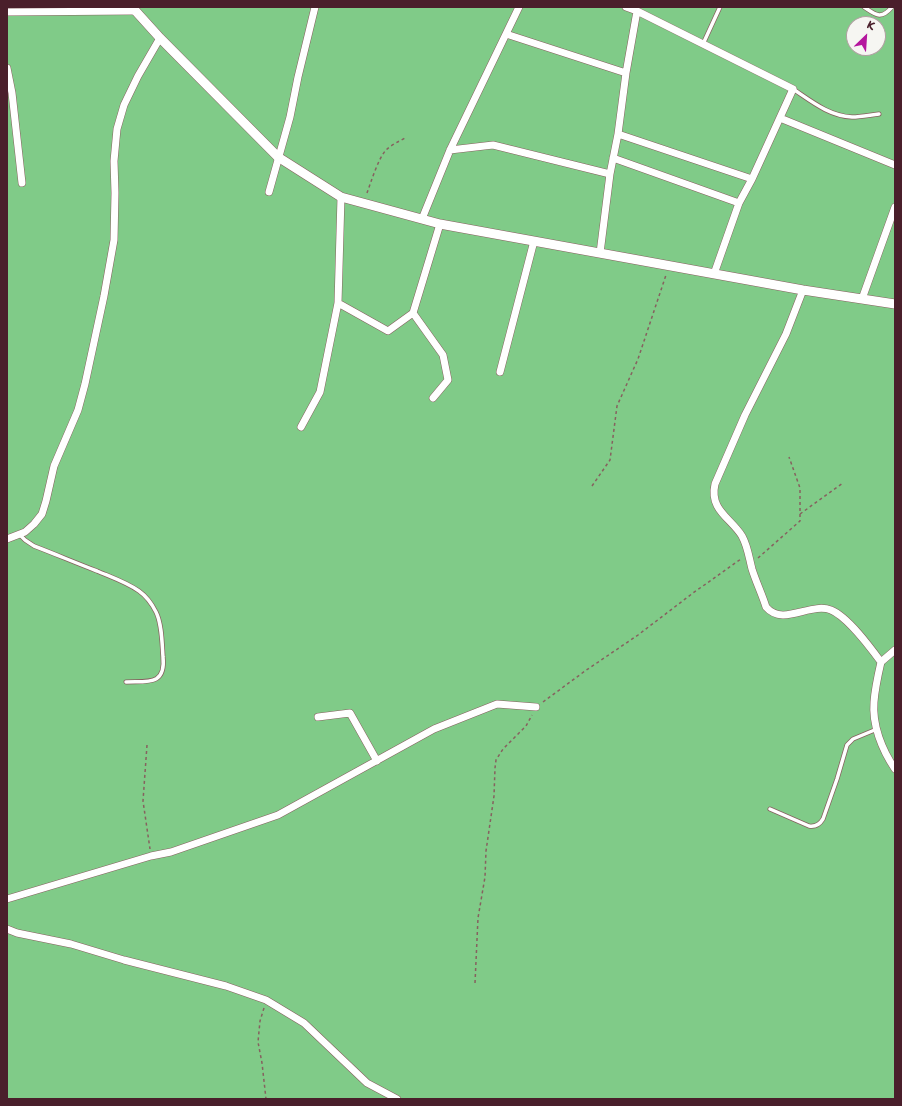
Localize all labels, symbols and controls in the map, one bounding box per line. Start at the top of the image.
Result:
north arrow [846,16,886,56]
text: K [864,17,877,34]

